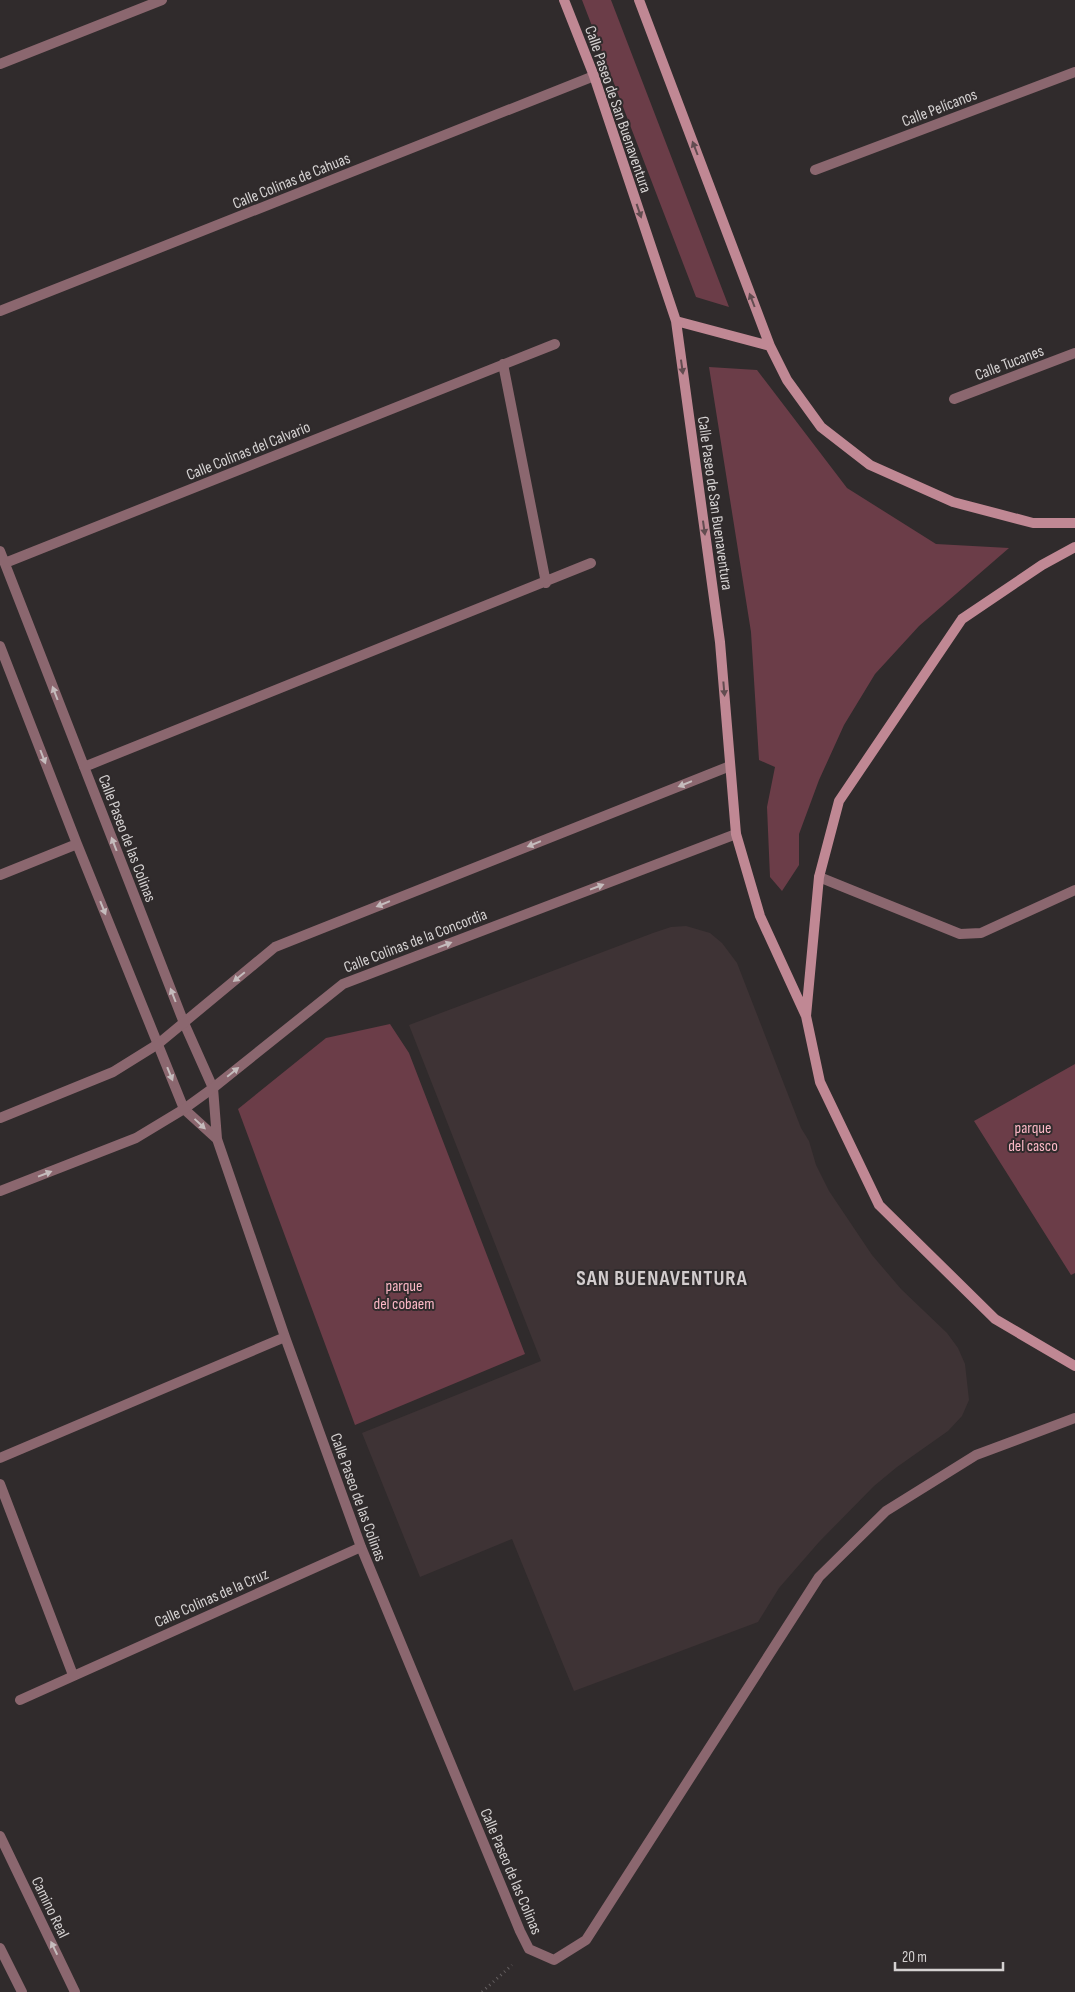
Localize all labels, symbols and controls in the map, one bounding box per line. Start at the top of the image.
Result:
street label: Calle Paseo de San Buenaventura [580,23,655,195]
street label: Calle Pelícanos [899,85,980,131]
one-way arrow [691,140,699,155]
street label: Calle Colinas de Cahuas [230,149,353,214]
one-way arrow [636,203,643,218]
one-way arrow [748,293,756,307]
street label: Calle Tucanes [973,342,1047,385]
one-way arrow [678,359,686,375]
street label: Calle Paseo de San Buenaventura [693,415,736,591]
street label: Calle Colinas del Calvario [184,418,313,485]
one-way arrow [700,520,708,536]
one-way arrow [720,681,728,697]
one-way arrow [51,685,58,700]
one-way arrow [40,749,47,764]
street label: Calle Paseo de las Colinas [94,772,160,905]
one-way arrow [677,780,692,788]
one-way arrow [110,836,118,851]
one-way arrow [527,841,541,849]
one-way arrow [590,883,605,891]
one-way arrow [99,901,107,915]
one-way arrow [376,901,390,909]
street label: Calle Colinas de la Concordia [341,905,490,977]
one-way arrow [438,941,453,949]
one-way arrow [233,971,246,982]
one-way arrow [169,988,176,1003]
one-way arrow [167,1067,175,1081]
one-way arrow [226,1067,239,1078]
one-way arrow [194,1118,206,1130]
park label: parque del casco [1008,1119,1058,1156]
one-way arrow [38,1170,53,1177]
district label: SAN BUENAVENTURA [576,1266,748,1291]
park label: parque del cobaem [373,1277,435,1314]
street label: Calle Paseo de las Colinas [326,1431,390,1564]
street label: Calle Colinas de la Cruz [152,1565,272,1632]
street label: Calle Paseo de las Colinas [475,1806,546,1938]
street label: Camino Real [27,1874,73,1941]
scale bar [895,1940,1002,1972]
one-way arrow [50,1941,58,1955]
text: 20 m [902,1948,927,1967]

